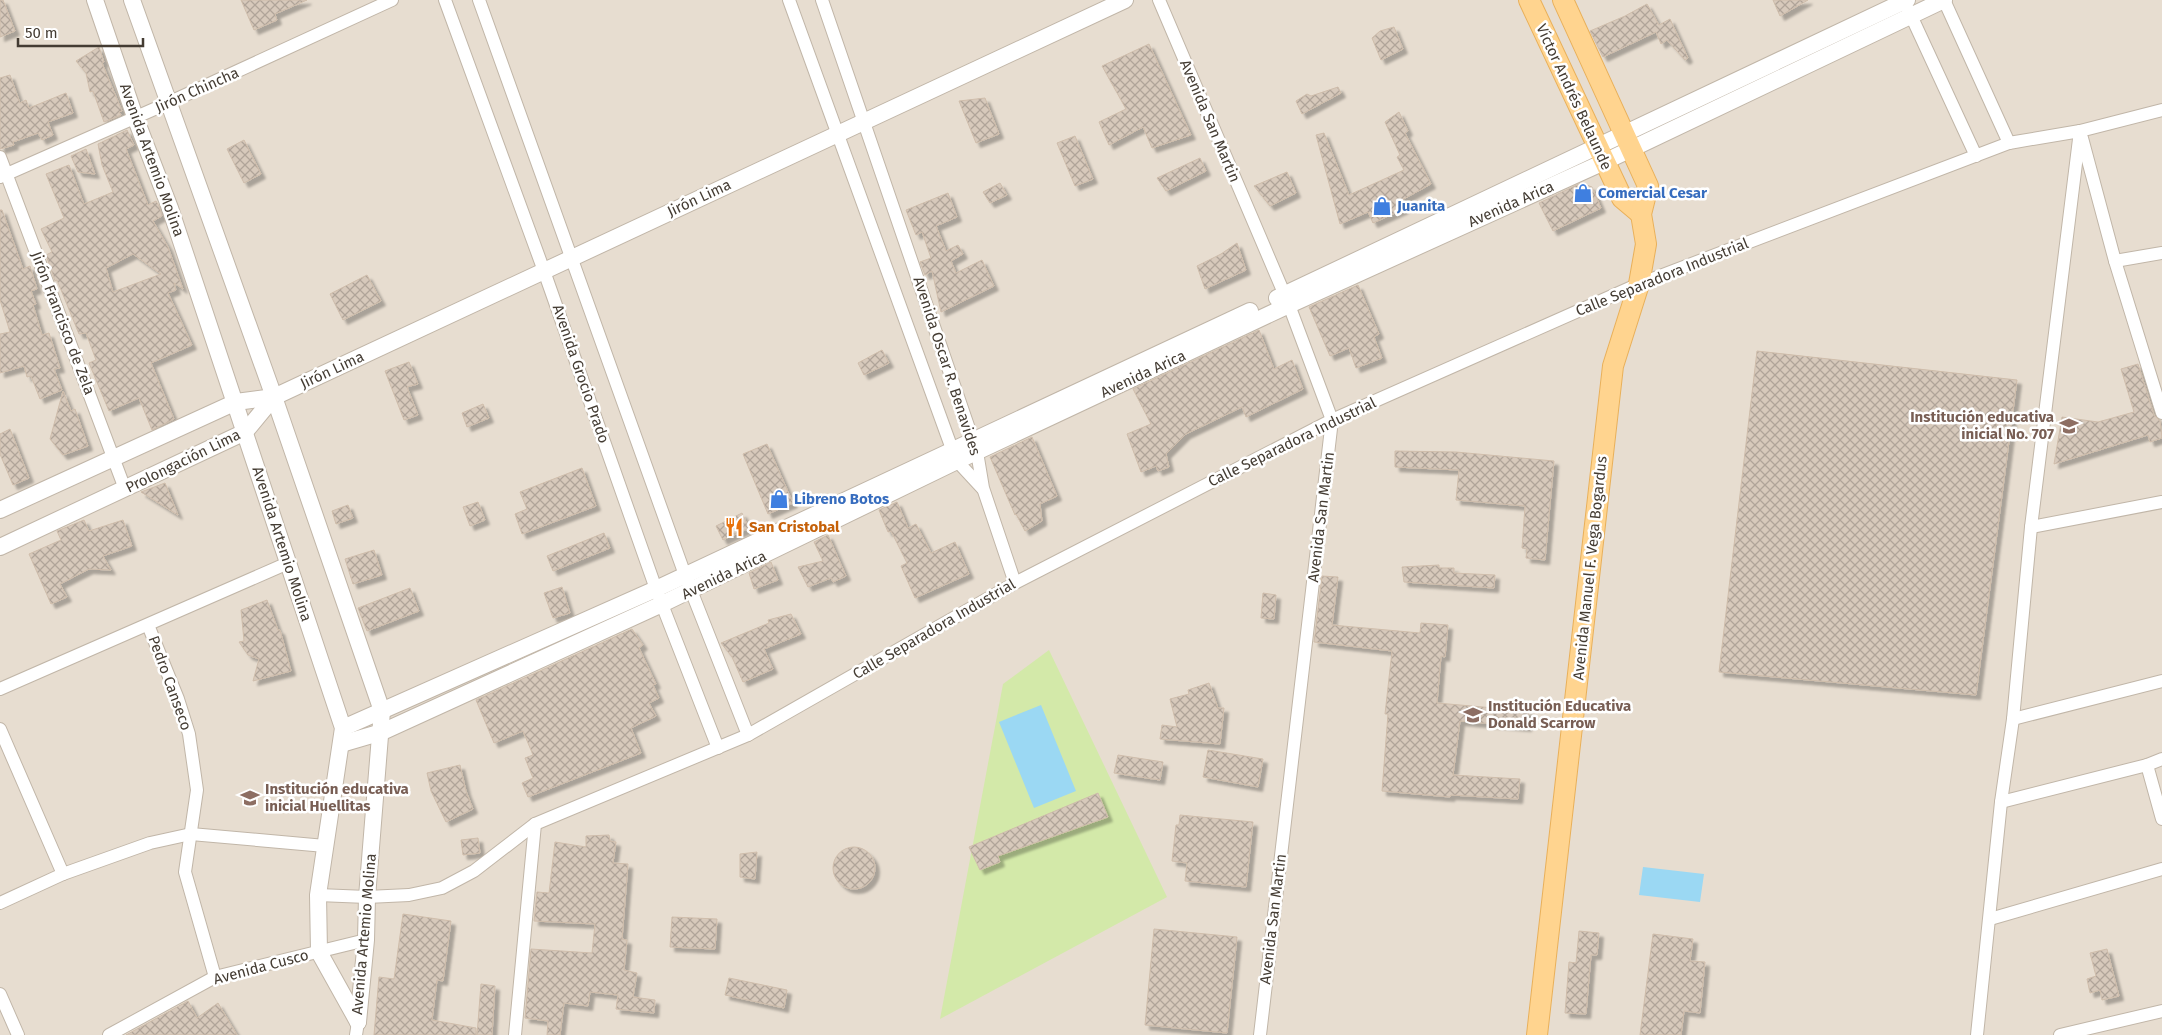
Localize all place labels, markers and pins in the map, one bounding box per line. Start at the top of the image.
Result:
shop icon: Comercial Cesar [1572,182,1594,204]
place label: Comercial Cesar [1598,184,1708,202]
shop icon: Juanita [1371,195,1393,217]
place label: Juanita [1396,197,1445,215]
place label: Institución educativa inicial No. 707 [1910,408,2054,443]
school or university icon: Institución educativa inicial No. 707 [2058,415,2080,437]
shop icon: Libreno Botos [768,488,790,510]
place label: Libreno Botos [794,490,889,508]
restaurant icon: San Cristobal [723,516,745,538]
place label: San Cristobal [749,518,840,536]
place label: Institución Educativa Donald Scarrow [1488,697,1631,732]
school or university icon: Institución Educativa Donald Scarrow [1462,704,1484,726]
place label: Institución educativa inicial Huellitas [265,780,409,815]
school or university icon: Institución educativa inicial Huellitas [239,787,261,809]

